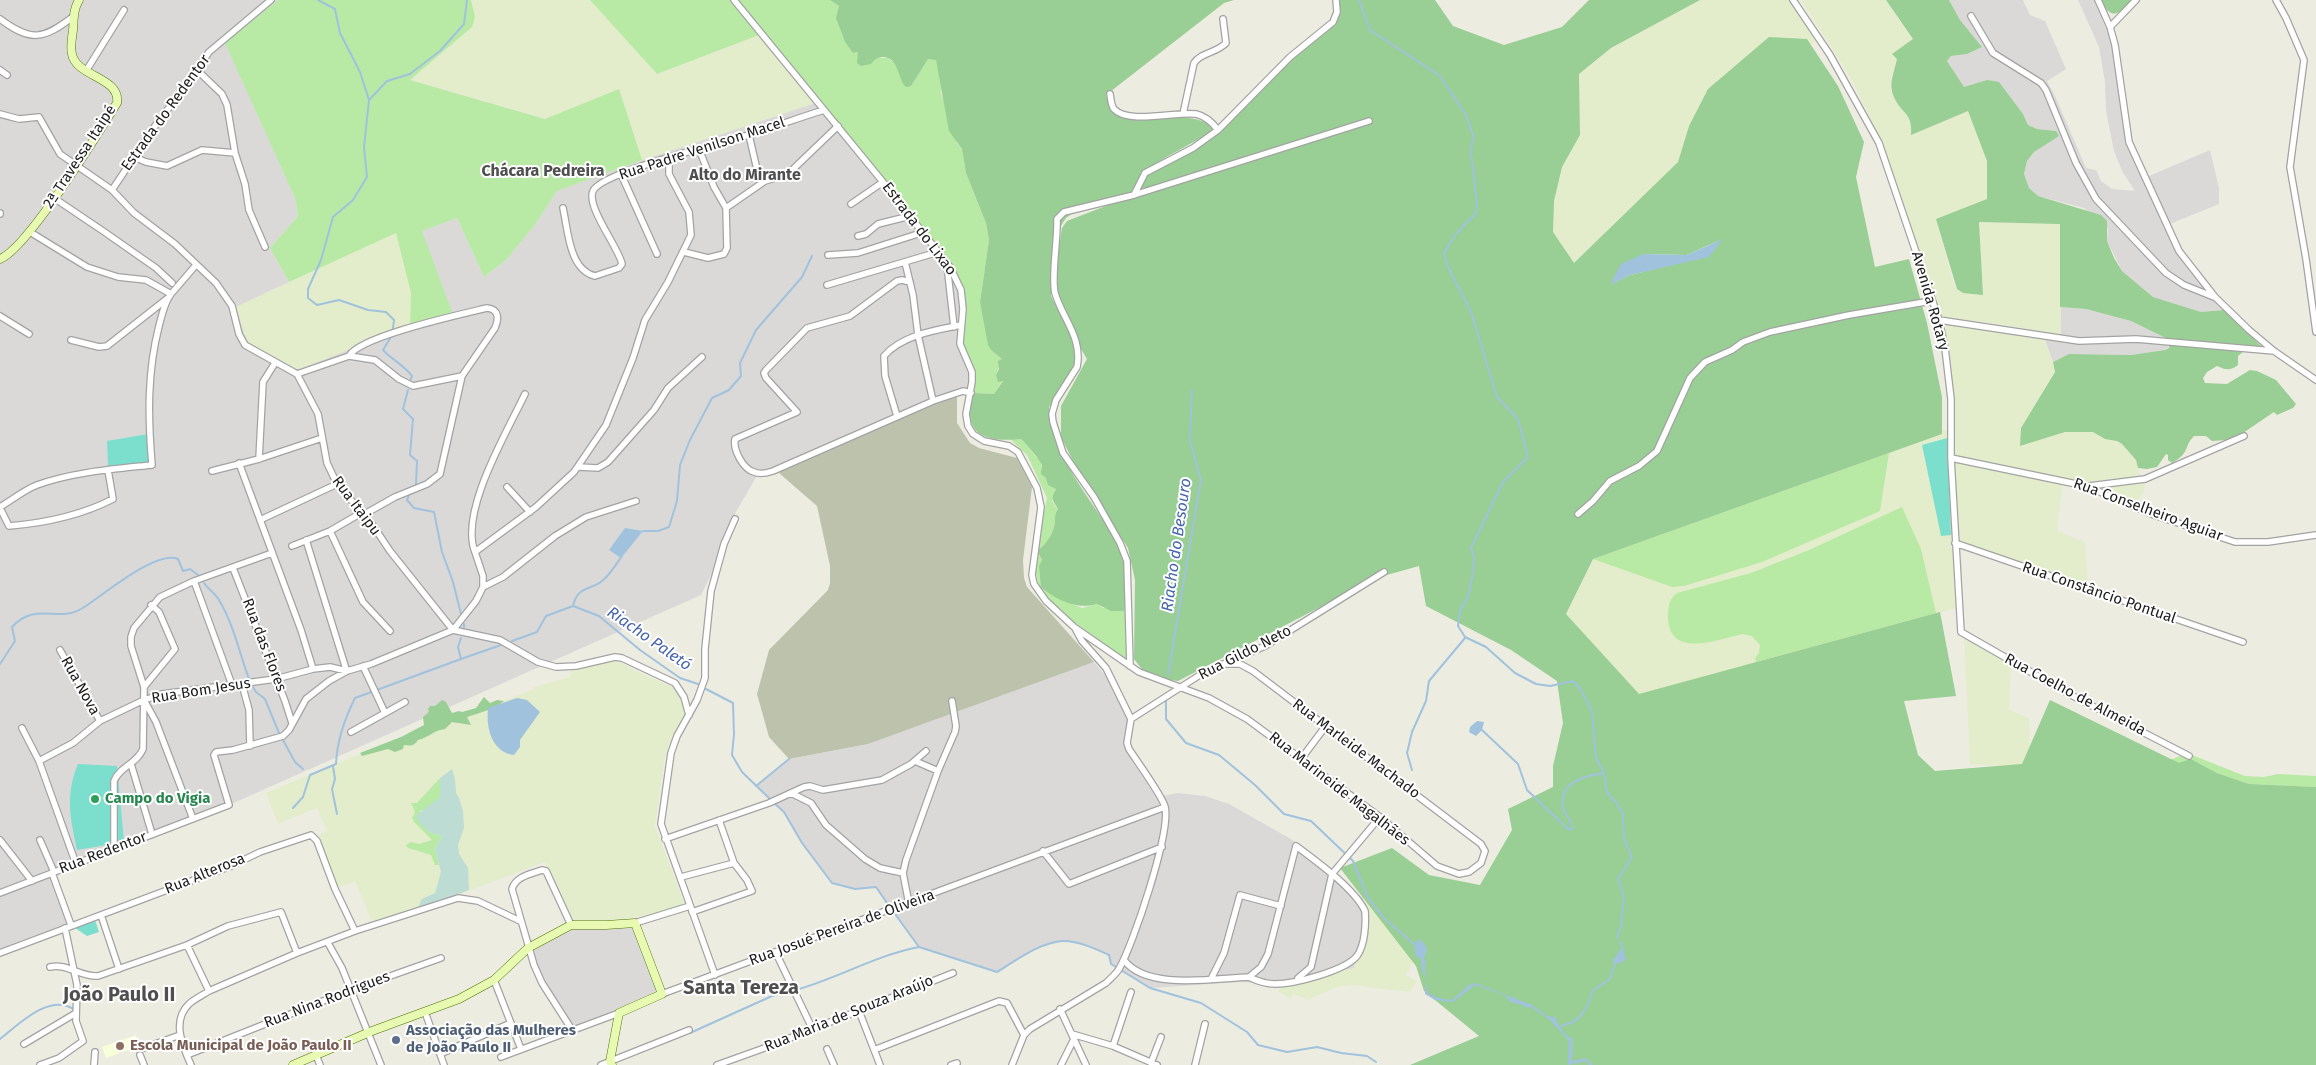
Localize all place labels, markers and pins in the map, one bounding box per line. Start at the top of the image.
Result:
place label: Campo do Vigia [105,790,210,808]
marker: Campo do Vigia [89,793,101,805]
place label: Associação das Mulheres de João Paulo II [406,1022,576,1057]
marker: Associação das Mulheres de João Paulo II [390,1034,402,1046]
place label: Escola Municipal de João Paulo II [130,1037,352,1055]
marker: Escola Municipal de João Paulo II [114,1040,126,1052]

